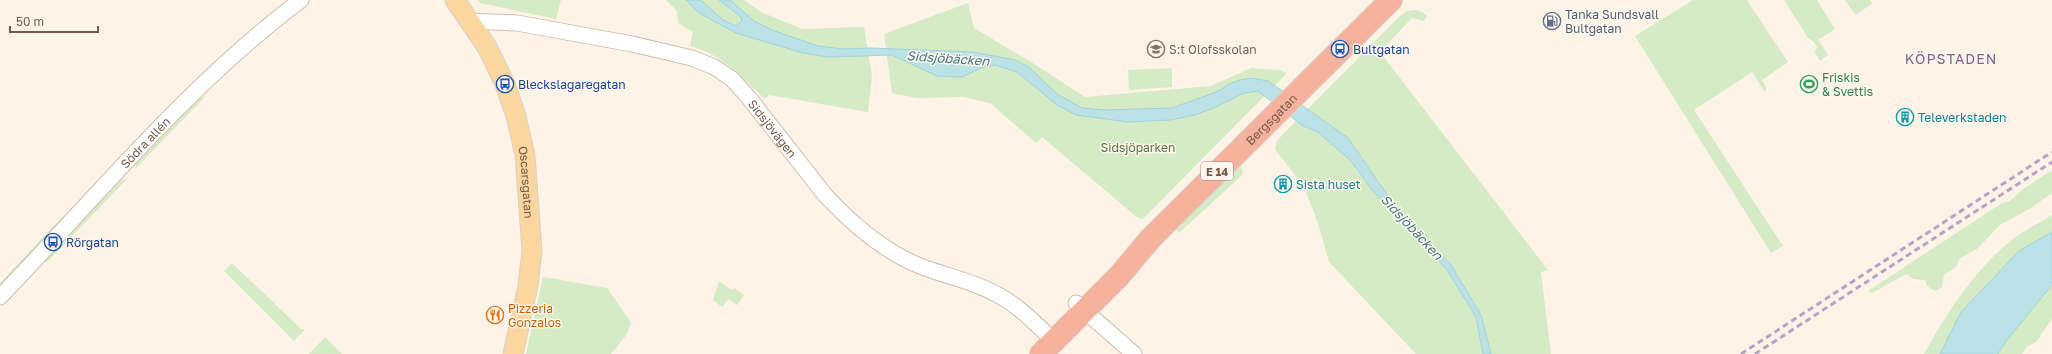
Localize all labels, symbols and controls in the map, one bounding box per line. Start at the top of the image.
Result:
place label: Tanka Sundsvall Bultgatan [1565,7,1659,36]
scale bar [10,8,98,34]
fuel station icon: Tanka Sundsvall Bultgatan [1542,11,1562,31]
text: 50 m [16,14,44,29]
school or university icon: S:t Olofsskolan [1146,39,1166,59]
bus stop icon: Bultgatan [1330,39,1350,59]
place label: S:t Olofsskolan [1169,42,1257,57]
place label: Bultgatan [1353,42,1410,57]
water label: Sidsjöbäcken [906,47,991,69]
district label: KÖPSTADEN [1905,50,1997,67]
place label: Friskis & Svettis [1822,70,1873,99]
bus stop icon: Bleckslagaregatan [495,74,515,94]
sports icon: Friskis & Svettis [1799,74,1819,94]
place label: Bleckslagaregatan [518,77,626,92]
street label: Bergsgatan [1242,90,1300,148]
street label: Sidsjövägen [745,96,800,160]
building icon: Televerkstaden [1895,107,1915,127]
place label: Televerkstaden [1918,110,2006,125]
street label: Södra allén [117,113,173,171]
park label: Sidsjöparken [1101,140,1175,155]
street label: Oscarsgatan [516,144,537,219]
road number: E 14 [1201,162,1233,180]
building icon: Sista huset [1273,174,1293,194]
place label: Sista huset [1296,177,1361,192]
water label: Sidsjöbäcken [1378,191,1447,264]
bus stop icon: Rörgatan [43,232,63,252]
place label: Rörgatan [66,235,119,250]
place label: Pizzeria Gonzalos [508,301,561,330]
restaurant icon: Pizzeria Gonzalos [485,305,505,325]

